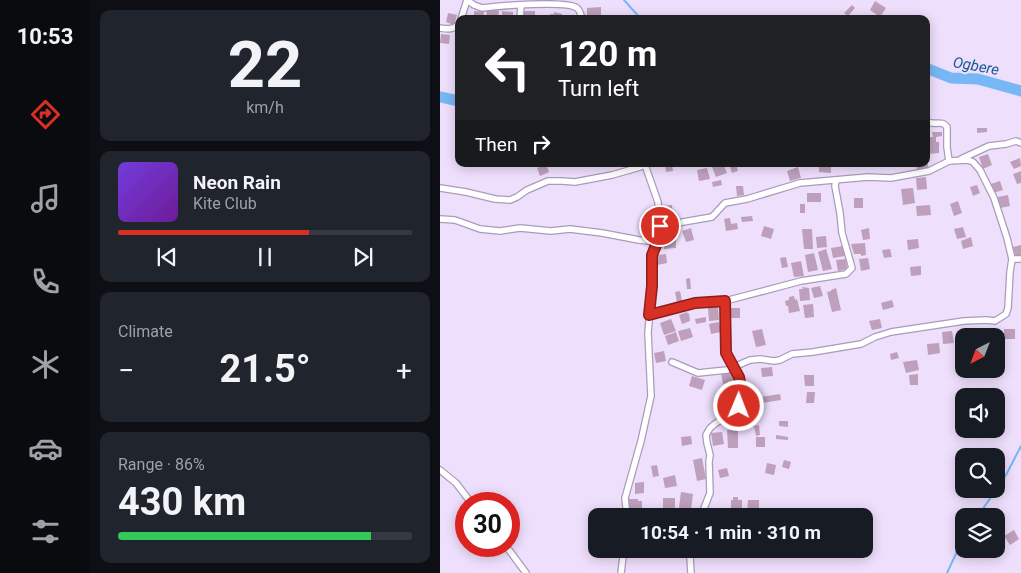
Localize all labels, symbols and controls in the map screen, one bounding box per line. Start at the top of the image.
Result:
text: 10:53 [17,24,73,49]
text: 22 [228,27,302,103]
text: 120 m [558,34,657,75]
icon: left [475,35,540,100]
water label: Ogbere [952,53,1001,79]
text: Turn left [558,76,639,101]
icon: directions [28,97,63,132]
text: km/h [246,98,284,117]
icon: right [527,130,555,158]
text: Then [475,133,517,156]
text: Neon Rain [193,171,281,194]
icon: music [28,181,63,216]
text: Kite Club [193,194,257,213]
pin [639,205,681,247]
icon: arrive [646,212,674,240]
icon: previous [153,243,181,271]
icon: pause [251,243,279,271]
icon: next [349,243,377,271]
icon: phone [28,264,63,299]
text: Climate [118,322,173,341]
north arrow [955,328,1005,378]
map controls [955,328,1005,558]
icon: climate [28,347,63,382]
text: 21.5° [219,347,311,391]
text: − [118,354,134,387]
text: + [396,354,412,387]
position arrow [712,379,764,431]
button: sound [955,388,1005,438]
icon: car [28,431,63,466]
button: search [955,448,1005,498]
text: Range · 86% [118,455,205,474]
text: 430 km [118,480,246,524]
speed limit sign: 30 [455,492,520,557]
button: layers [955,508,1005,558]
icon: filters [28,514,63,549]
text: 10:54 · 1 min · 310 m [640,521,821,544]

